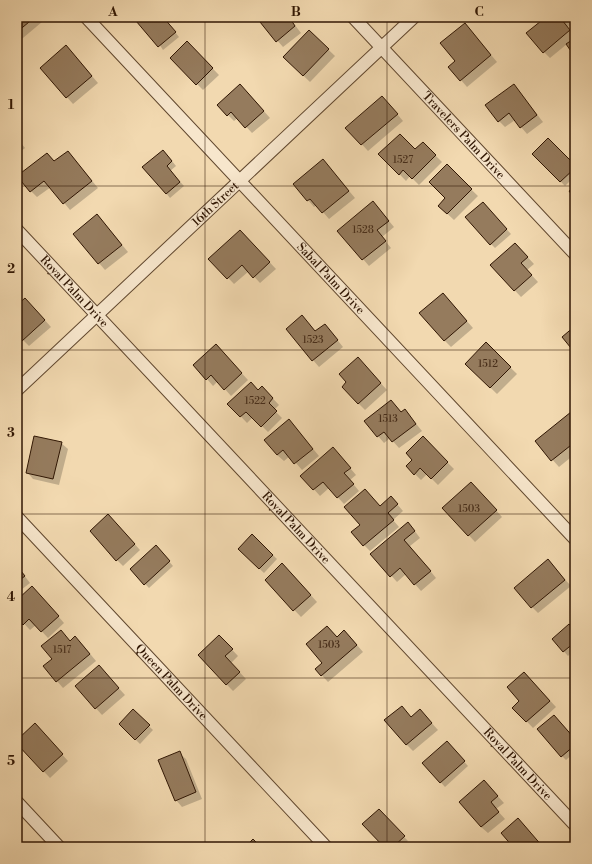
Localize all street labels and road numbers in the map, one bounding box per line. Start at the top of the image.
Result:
street label: Travelers Palm Drive [419,89,508,182]
street label: 16th Street [189,178,243,230]
street label: Sabal Palm Drive [293,240,368,318]
street label: Royal Palm Drive [37,252,112,331]
street label: Royal Palm Drive [258,489,333,567]
street label: Queen Palm Drive [132,641,210,724]
street label: Royal Palm Drive [480,725,555,803]

